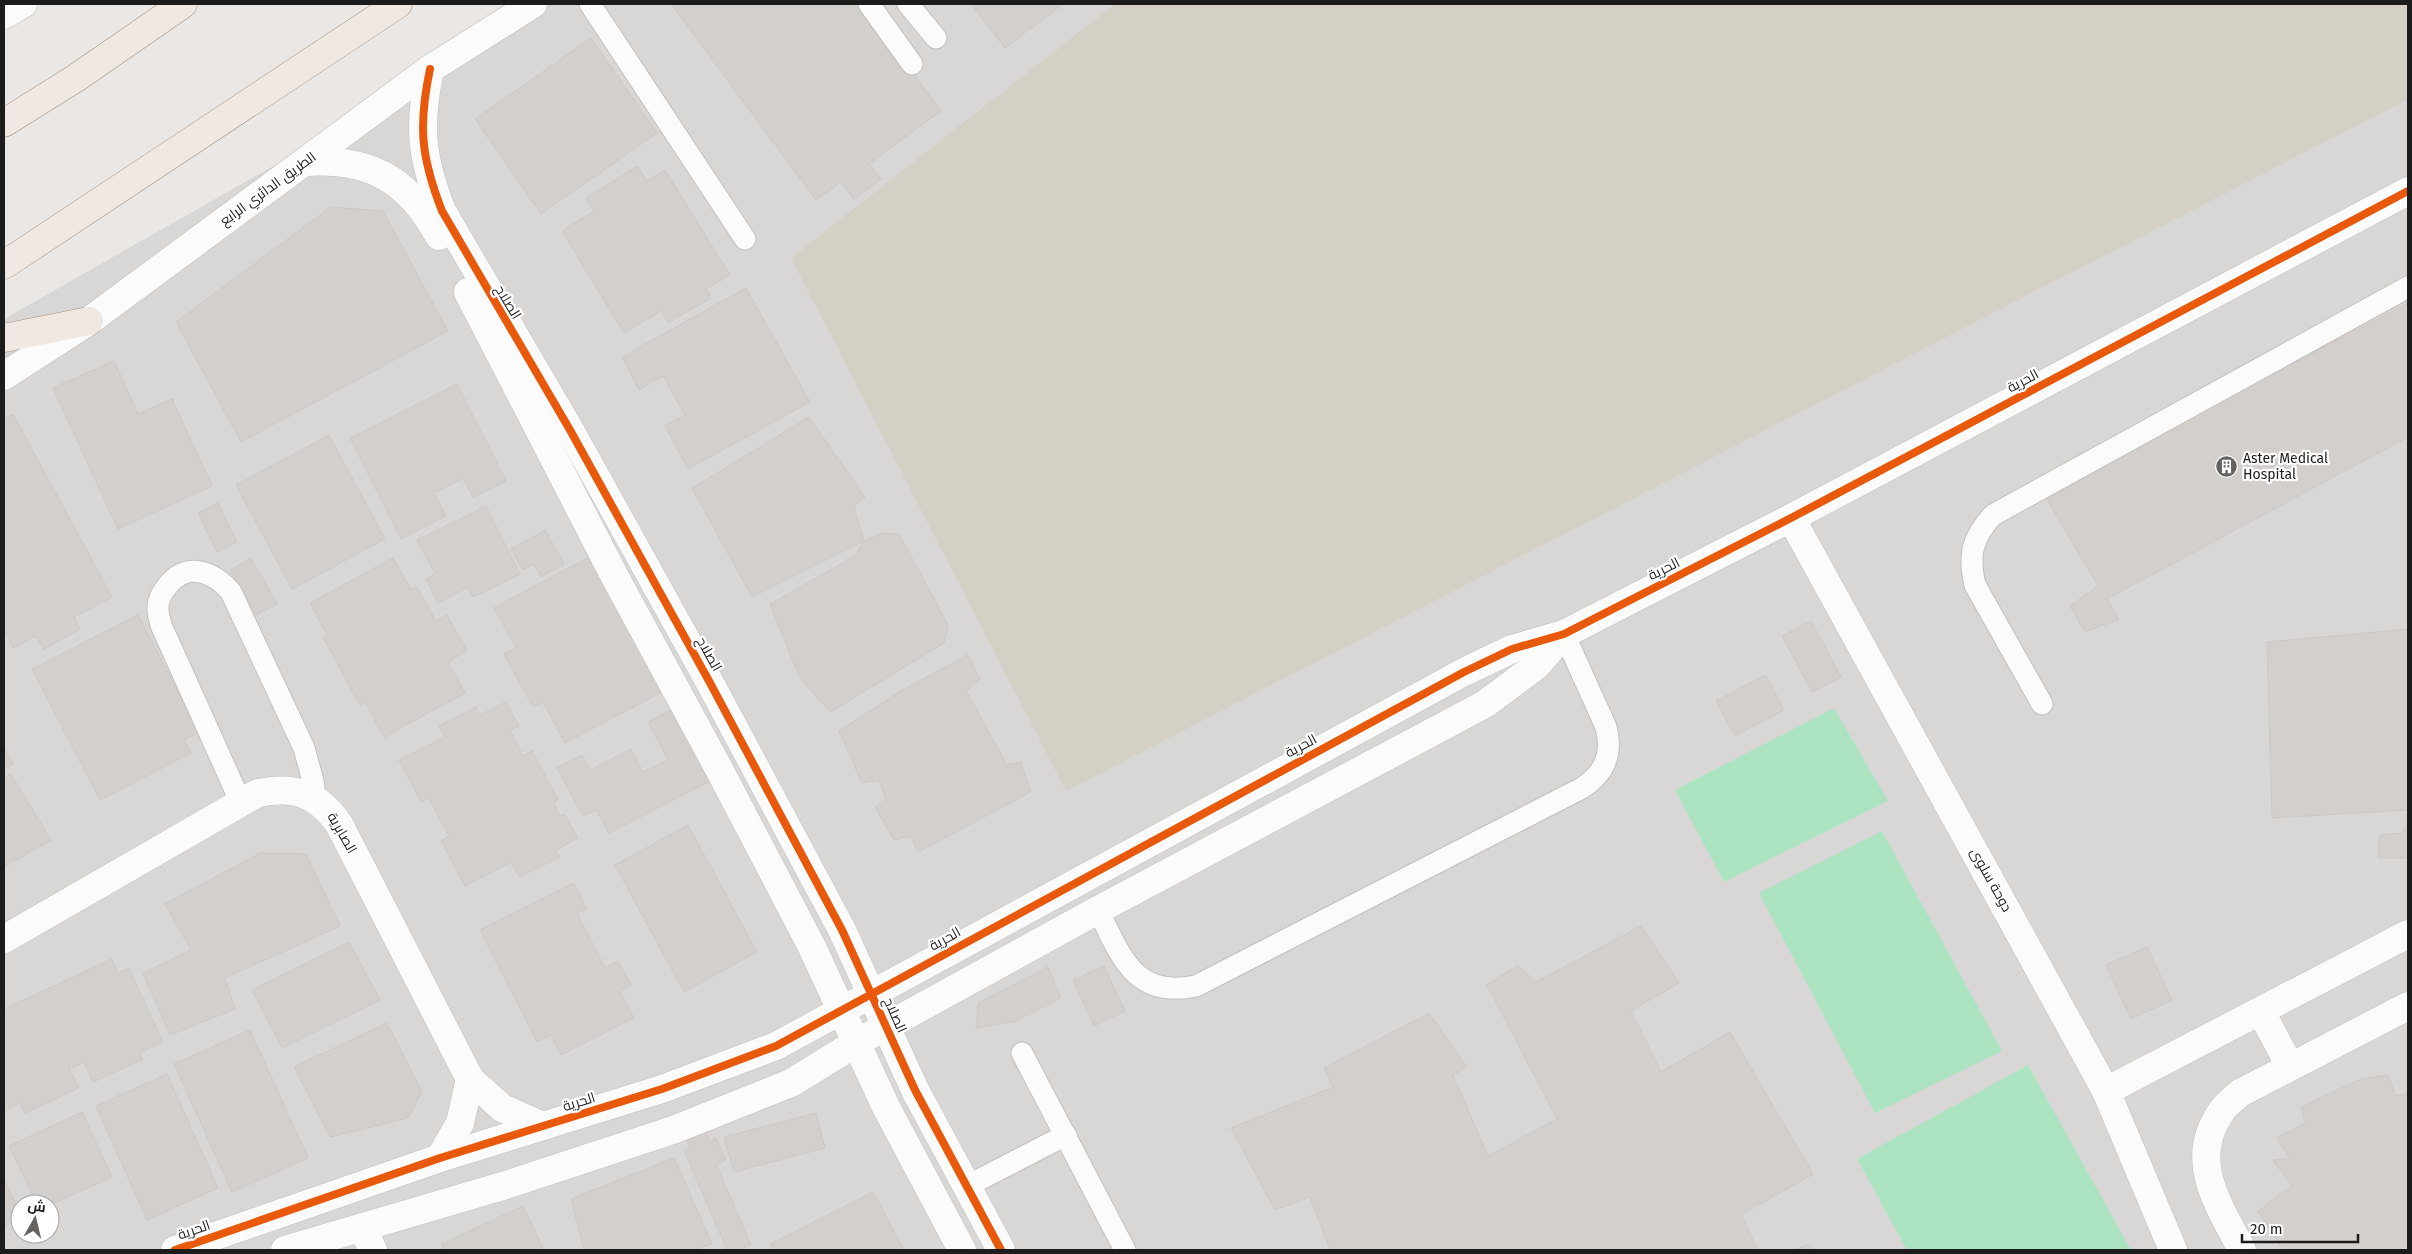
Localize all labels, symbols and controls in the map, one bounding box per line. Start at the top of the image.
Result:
street label: الطريق الدائري الرابع [217,148,321,232]
street label: الصلاح [491,282,525,322]
street label: الحرية [2004,366,2042,396]
place label: Aster Medical Hospital [2243,450,2328,483]
building icon: Aster Medical Hospital [2215,454,2239,478]
street label: الحرية [1645,554,1683,584]
street label: الصلاح [693,634,725,674]
street label: الحرية [1282,731,1320,761]
street label: الصابرية [323,809,361,857]
street label: دوحة سلوى [1966,845,2016,915]
street label: الحرية [926,924,964,954]
street label: الصلاح [880,995,910,1035]
street label: الحرية [561,1089,597,1115]
north arrow [10,1194,60,1244]
text: ش [27,1197,47,1216]
scale bar [2242,1212,2358,1244]
street label: الحرية [176,1217,212,1243]
text: 20 m [2250,1220,2283,1238]

